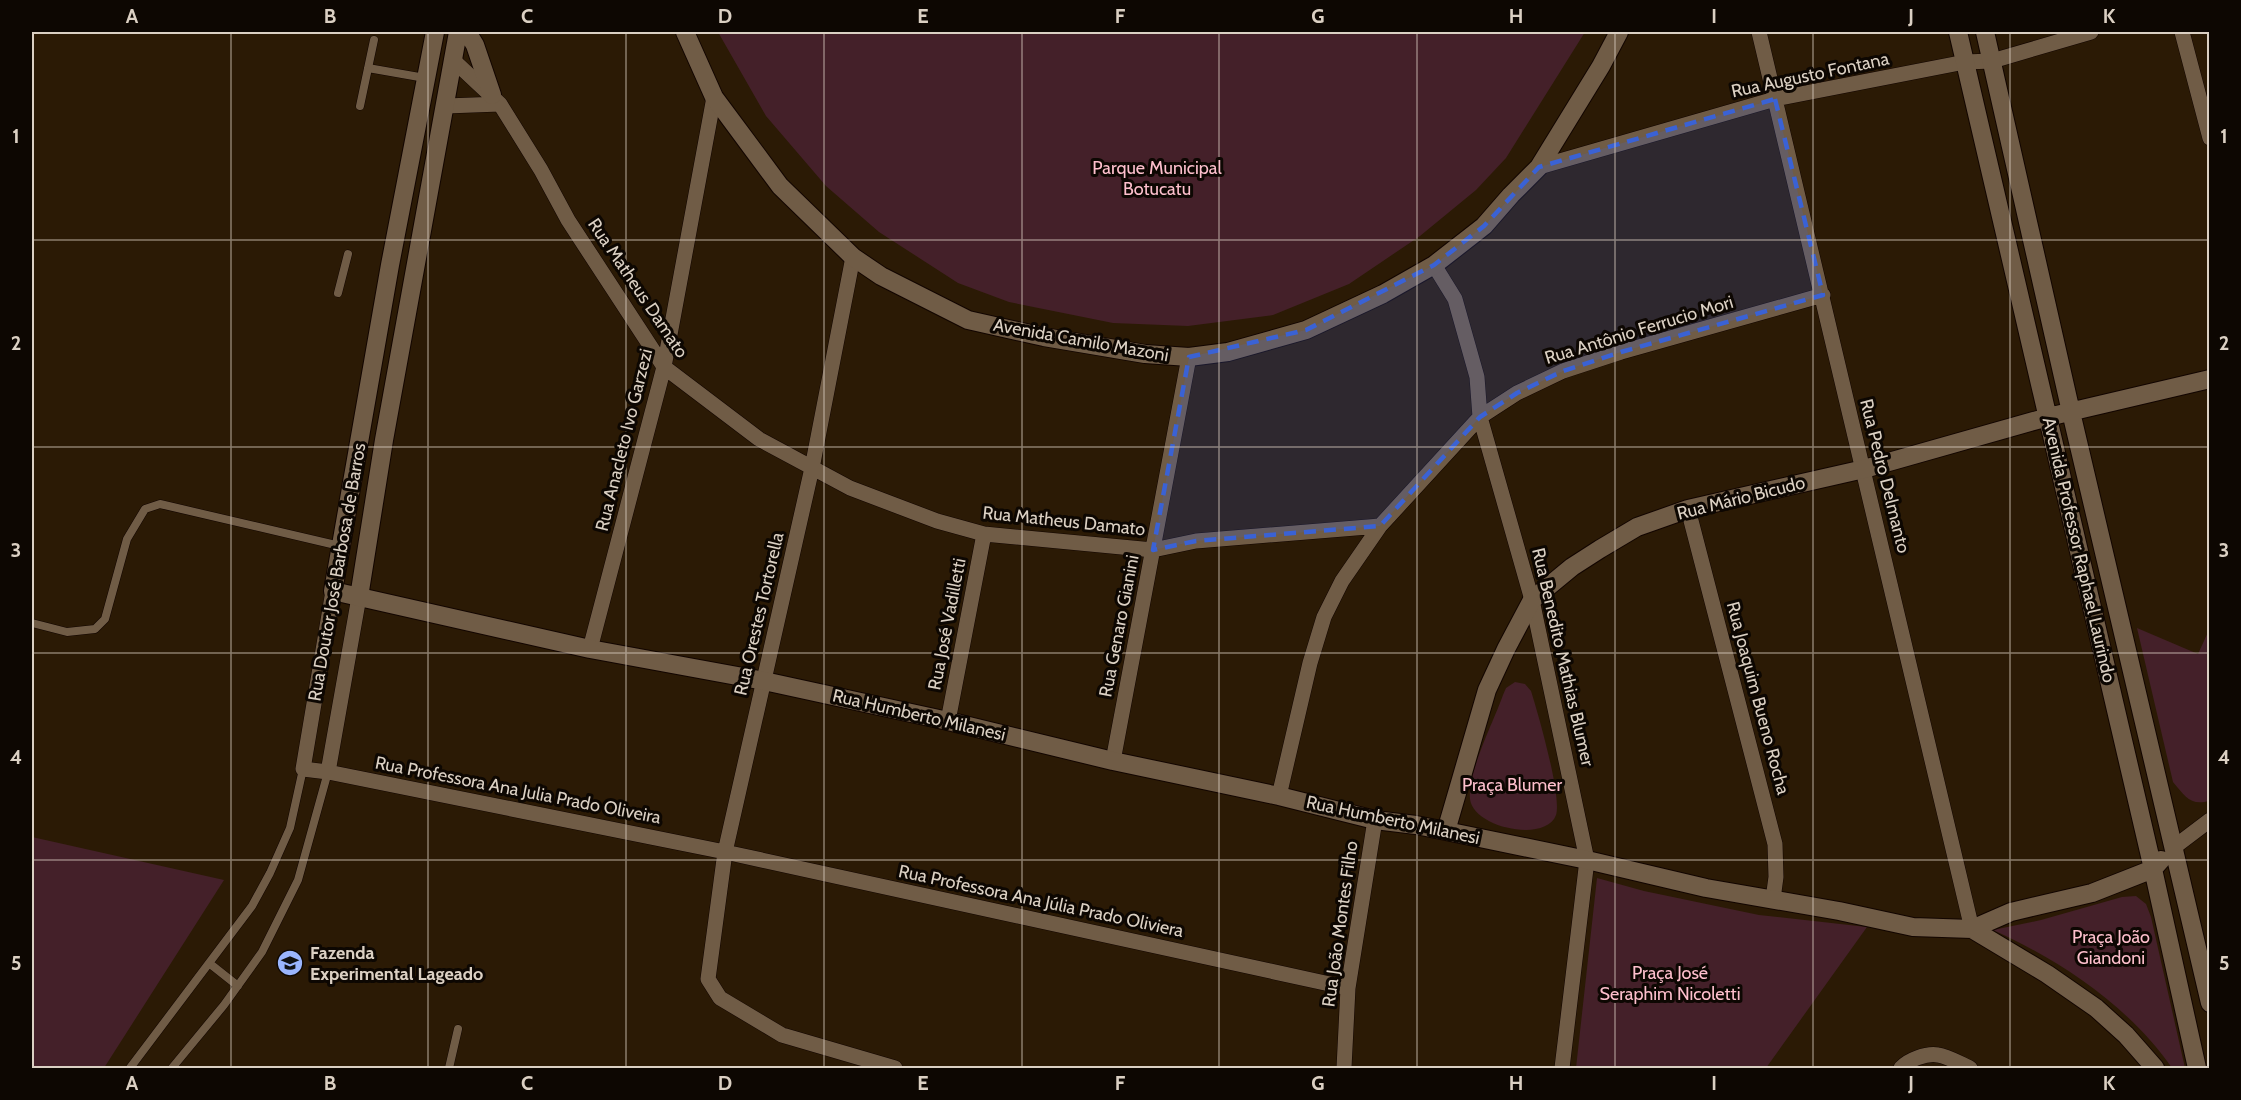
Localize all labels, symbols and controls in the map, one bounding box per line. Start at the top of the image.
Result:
text: A [126,4,139,28]
text: B [324,4,336,28]
text: C [521,4,533,28]
text: D [718,4,732,28]
text: E [917,4,929,28]
text: F [1115,4,1126,28]
text: G [1311,4,1325,28]
text: H [1509,4,1523,28]
text: I [1711,4,1717,28]
text: J [1907,4,1914,28]
text: K [2103,4,2116,28]
street label: Rua Augusto Fontana [1729,47,1891,102]
text: 1 [12,124,20,148]
text: 1 [2220,124,2228,148]
park label: Parque Municipal Botucatu [1092,157,1222,200]
street label: Rua Matheus Damato [583,214,693,362]
street label: Rua Antônio Ferrucio Mori [1542,291,1736,369]
street label: Avenida Camilo Mazoni [992,314,1170,366]
text: 2 [11,331,21,355]
text: 2 [2219,331,2229,355]
street label: Rua Anacleto Ivo Garzezi [591,346,657,534]
street label: Rua Pedro Delmanto [1855,397,1915,555]
street label: Avenida Professor Raphael Laurindo [2038,415,2120,685]
street label: Rua Doutor José Barbosa de Barros [303,441,371,703]
street label: Rua Mário Bicudo [1675,471,1807,525]
street label: Rua Matheus Damato [982,502,1147,540]
street label: Rua Orestes Tortorella [730,530,789,698]
text: 3 [11,538,21,562]
text: 3 [2219,538,2229,562]
street label: Rua Benedito Mathias Blumer [1527,546,1599,769]
street label: Rua Genaro Gianini [1094,553,1144,699]
street label: Rua José Vadilletti [923,556,971,692]
street label: Rua Joaquim Bueno Rocha [1722,599,1794,797]
street label: Rua Humberto Milanesi [830,684,1008,746]
text: 4 [10,745,22,769]
text: 4 [2218,745,2230,769]
street label: Rua Professora Ana Julia Prado Oliveira [373,751,663,829]
park label: Praça Blumer [1462,774,1562,796]
street label: Rua Humberto Milanesi [1304,791,1482,849]
street label: Rua João Montes Filho [1317,839,1363,1008]
street label: Rua Professora Ana Júlia Prado Oliviera [896,860,1186,942]
park label: Praça João Giandoni [2072,926,2150,969]
place label: Fazenda Experimental Lageado [310,942,483,985]
school or university icon: Fazenda Experimental Lageado [275,948,305,978]
text: 5 [11,951,21,975]
text: 5 [2219,951,2229,975]
park label: Praça José Seraphim Nicoletti [1600,962,1740,1005]
text: A [126,1071,139,1095]
text: B [324,1071,336,1095]
text: C [521,1071,533,1095]
text: D [718,1071,732,1095]
text: E [917,1071,929,1095]
text: F [1115,1071,1126,1095]
text: G [1311,1071,1325,1095]
text: H [1509,1071,1523,1095]
text: I [1711,1071,1717,1095]
text: J [1907,1071,1914,1095]
text: K [2103,1071,2116,1095]

